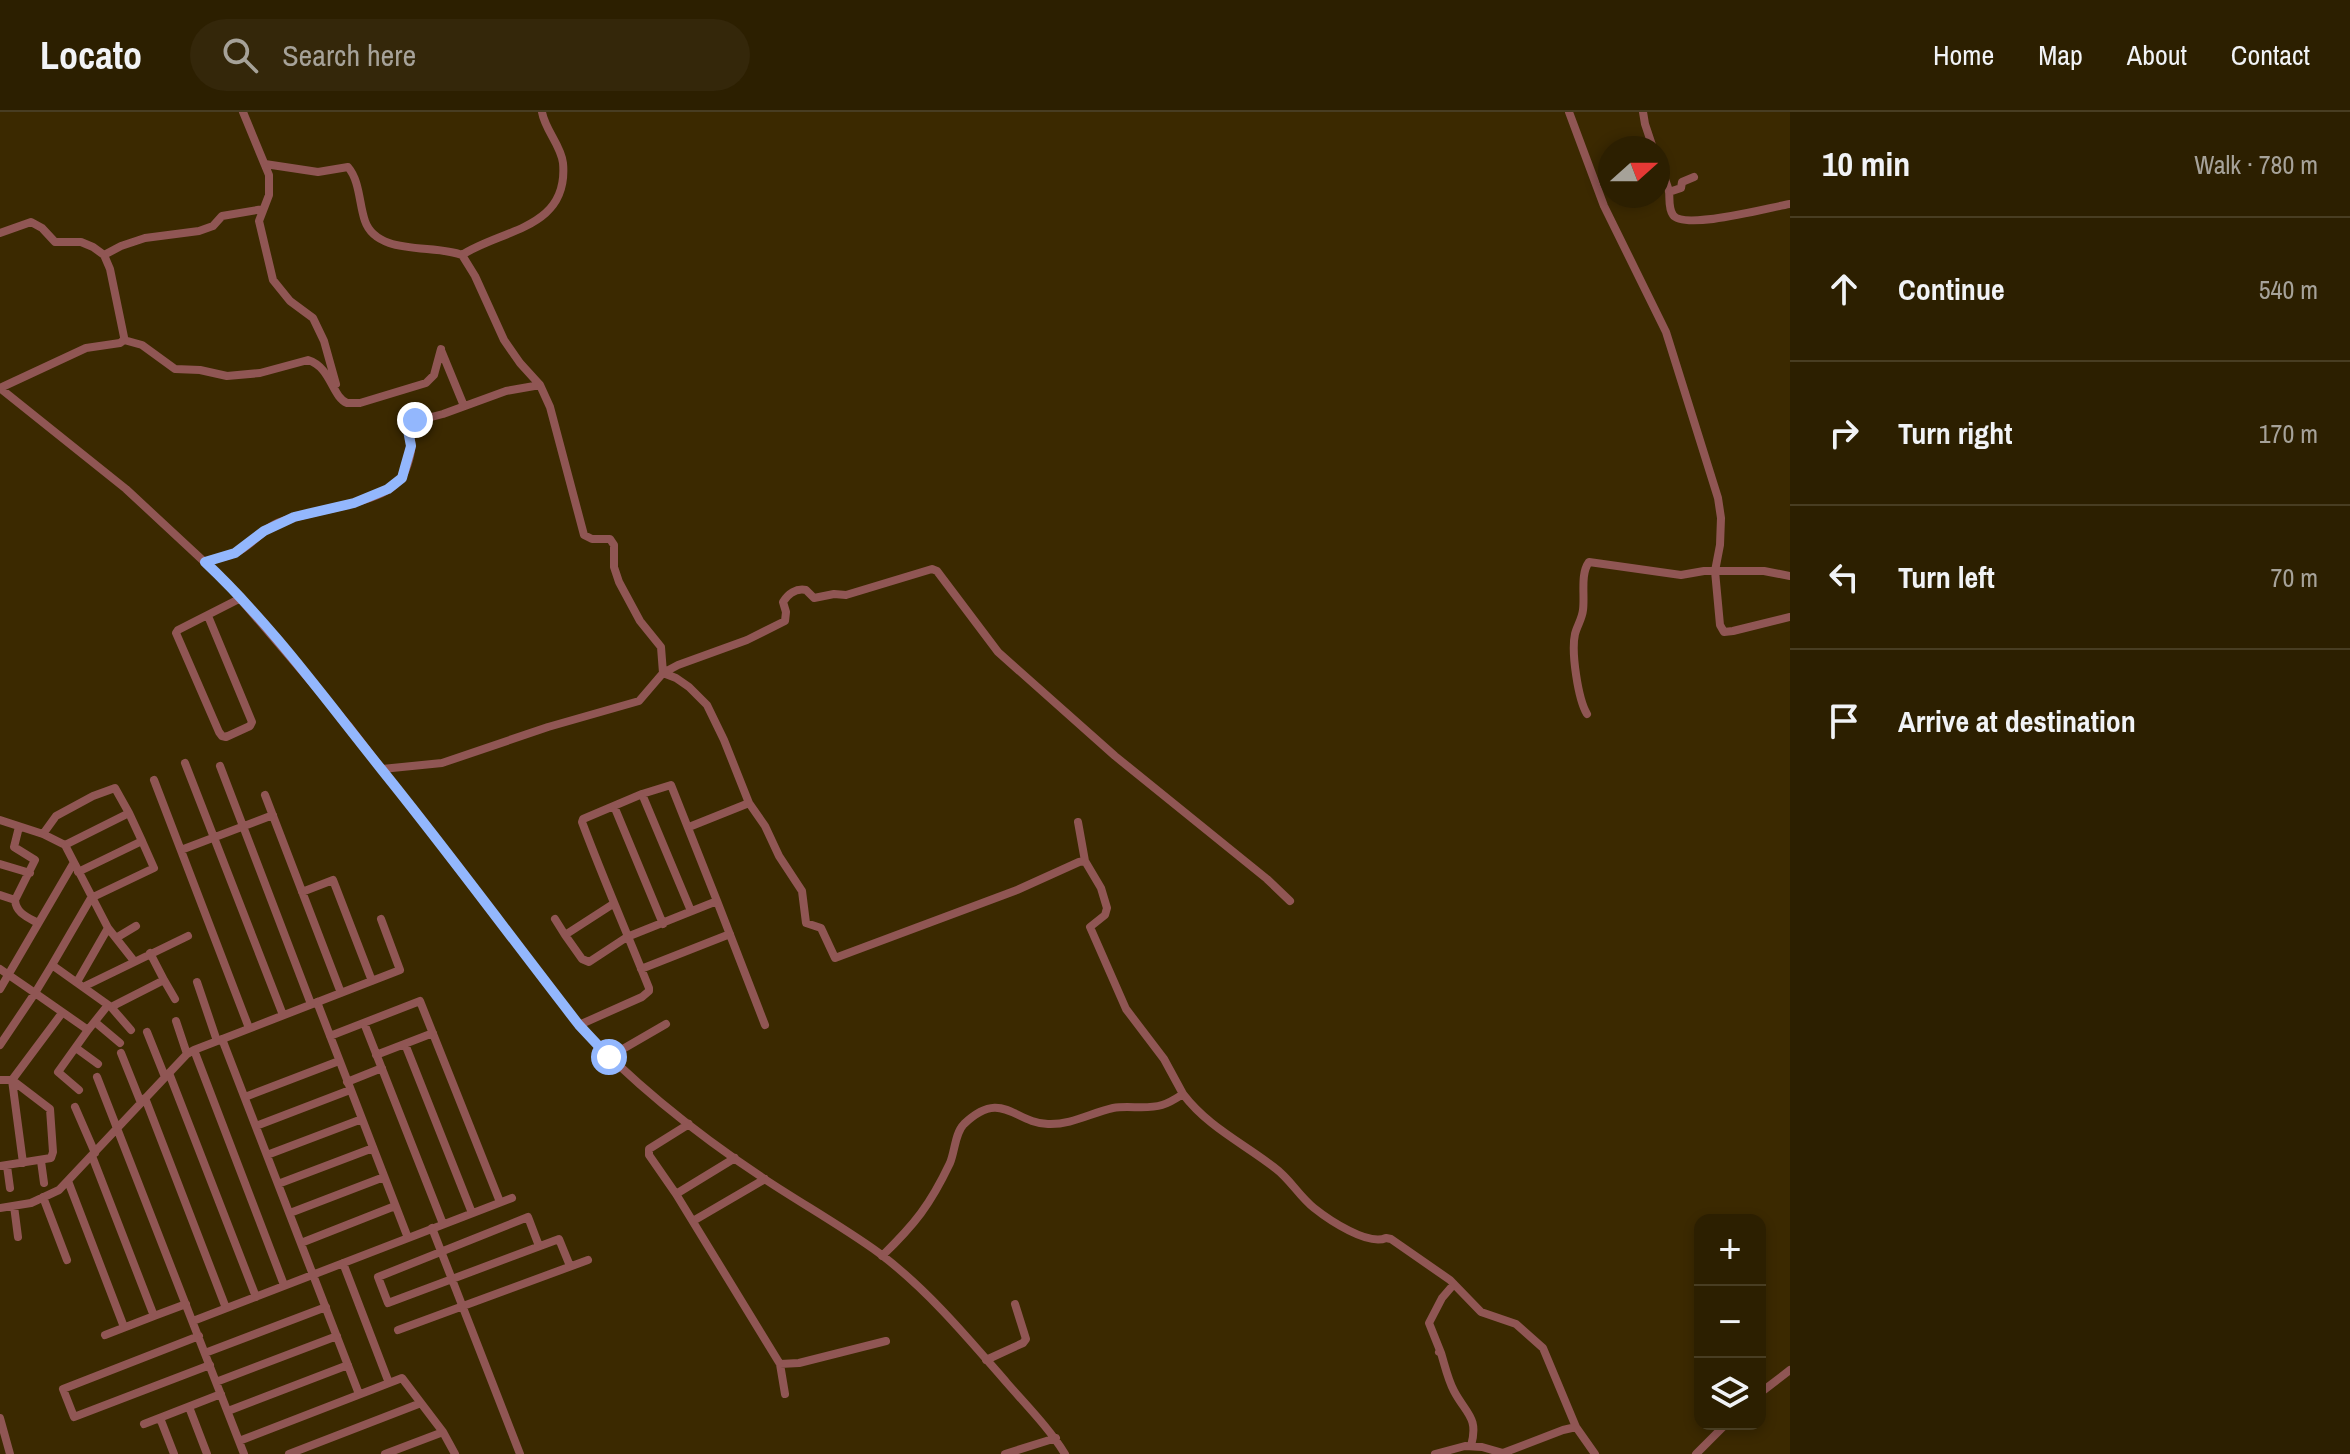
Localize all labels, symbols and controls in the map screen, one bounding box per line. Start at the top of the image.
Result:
search box [190,19,750,91]
text: Locato [40,30,142,81]
icon: search [218,33,262,77]
text: Search here [282,35,416,75]
text: Home [1933,36,1994,74]
text: Map [2038,36,2083,74]
text: About [2127,36,2187,74]
text: Contact [2231,36,2310,74]
north arrow [1598,136,1670,208]
text: 10 min [1822,141,1910,187]
text: Walk · 780 m [2194,147,2318,182]
icon: ahead [1822,267,1866,311]
text: Continue [1898,269,2005,309]
text: 540 m [2259,272,2318,307]
route end [397,402,433,438]
icon: right [1822,411,1866,455]
text: Turn right [1898,413,2012,453]
text: 170 m [2259,416,2318,451]
icon: left [1822,555,1866,599]
text: Turn left [1898,557,1995,597]
text: 70 m [2271,560,2318,595]
icon: arrive [1822,699,1866,743]
text: Arrive at destination [1898,701,2136,741]
route start [591,1039,627,1075]
map controls [1694,1214,1766,1430]
button: + [1694,1214,1766,1286]
button: − [1694,1286,1766,1358]
button: layers [1694,1358,1766,1430]

